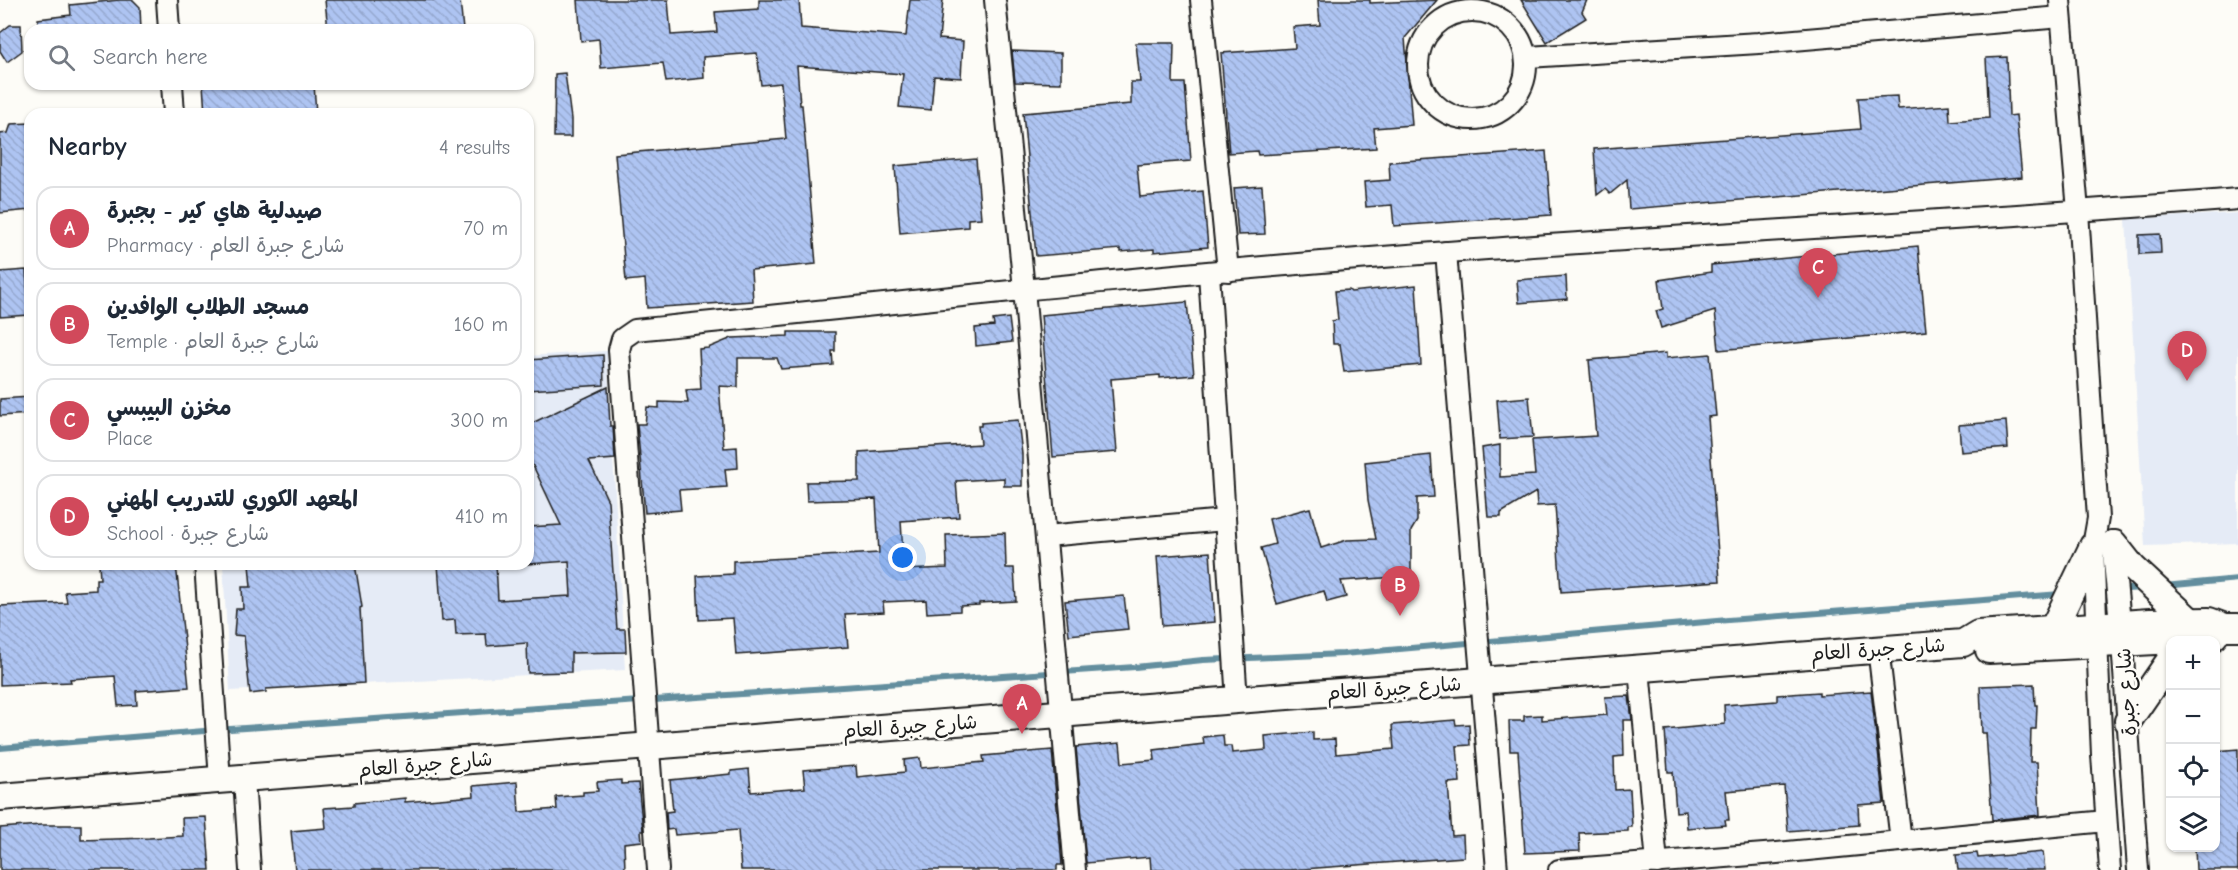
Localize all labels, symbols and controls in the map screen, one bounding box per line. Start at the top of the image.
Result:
search box [24,24,534,90]
icon: search [45,41,78,74]
text: Search here [93,44,208,70]
text: Nearby [48,132,127,162]
text: 4 results [439,136,510,159]
text: صيدلية هاي كير - بجبرة [107,198,322,224]
text: A [64,217,75,240]
text: 70 m [463,217,508,240]
text: Pharmacy · شارع جبرة العام [107,234,344,257]
pin: C [1798,248,1838,298]
text: مسجد الطلاب الوافدين [107,294,309,320]
text: B [63,313,76,336]
text: 160 m [454,313,508,336]
text: Temple · شارع جبرة العام [107,330,319,353]
pin: D [2168,332,2206,381]
text: مخزن البيبسي [107,395,232,421]
text: C [63,409,76,432]
text: 300 m [450,409,508,432]
text: Place [107,427,153,450]
text: المعهد الكوري للتدريب المهني [107,486,358,512]
text: D [63,505,76,528]
text: 410 m [455,505,508,528]
text: School · شارع جبرة [107,522,269,545]
your location [888,543,917,572]
pin: B [1380,566,1420,616]
street label: شارع جبرة العام [1810,633,1946,670]
map controls [2166,636,2220,852]
button: + [2166,636,2220,690]
street label: شارع جبرة [2112,647,2143,737]
street label: شارع جبرة العام [1326,672,1462,709]
pin: A [1002,684,1042,734]
button: − [2166,690,2220,744]
street label: شارع جبرة العام [842,710,978,747]
button: locate [2166,744,2220,798]
street label: شارع جبرة العام [357,747,494,786]
button: layers [2166,798,2220,852]

